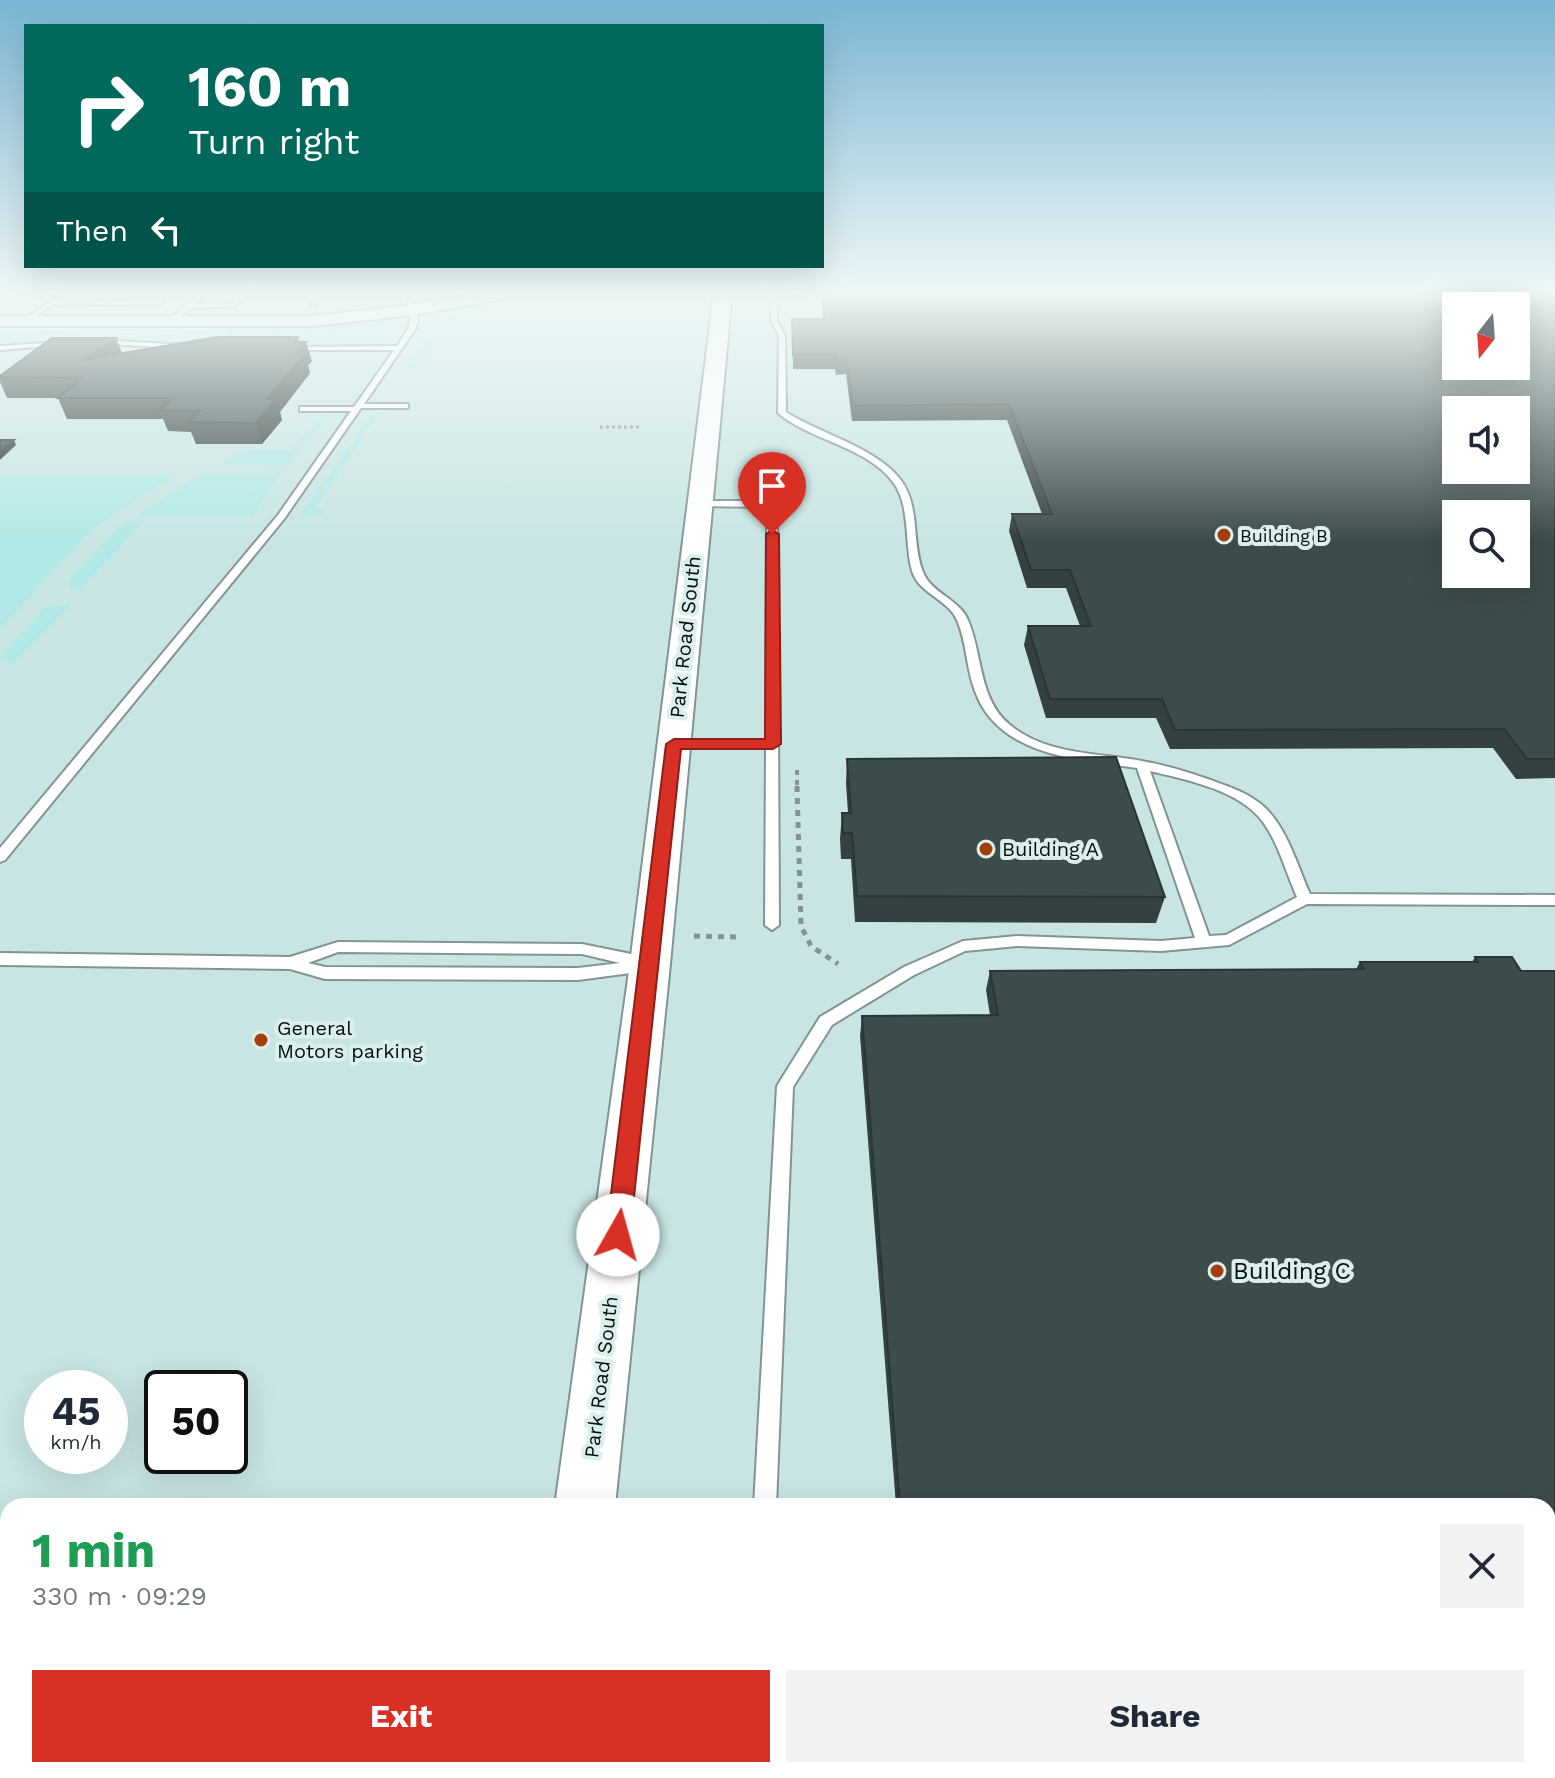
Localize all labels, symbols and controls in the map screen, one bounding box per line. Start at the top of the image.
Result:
text: 160 m [188,54,351,120]
icon: right [56,56,160,160]
text: Turn right [188,121,359,163]
icon: left [144,208,188,252]
text: Then [56,213,128,248]
north arrow [1442,292,1530,380]
map controls [1442,292,1530,588]
button: sound [1442,396,1530,484]
pin [738,452,806,534]
icon: arrive [750,464,794,508]
button: search [1442,500,1530,588]
place label: Building B [1240,525,1328,546]
marker: Building B [1215,526,1233,544]
street label: Park Road South [665,555,705,719]
place label: Building A [1002,837,1099,861]
marker: Building A [977,840,995,858]
place label: General Motors parking [277,1016,423,1063]
marker: General Motors parking [252,1031,270,1049]
position arrow [576,1193,660,1277]
place label: Building C [1233,1257,1351,1285]
marker: Building C [1208,1262,1226,1280]
street label: Park Road South [579,1295,623,1459]
speed limit sign: 50 [144,1370,248,1474]
text: 45 [51,1388,101,1435]
text: km/h [50,1430,102,1454]
text: 1 min [32,1522,155,1579]
button: close [1440,1524,1524,1608]
text: 330 m · 09:29 [32,1581,207,1611]
button: Exit [32,1670,770,1762]
button: Share [786,1670,1524,1762]

